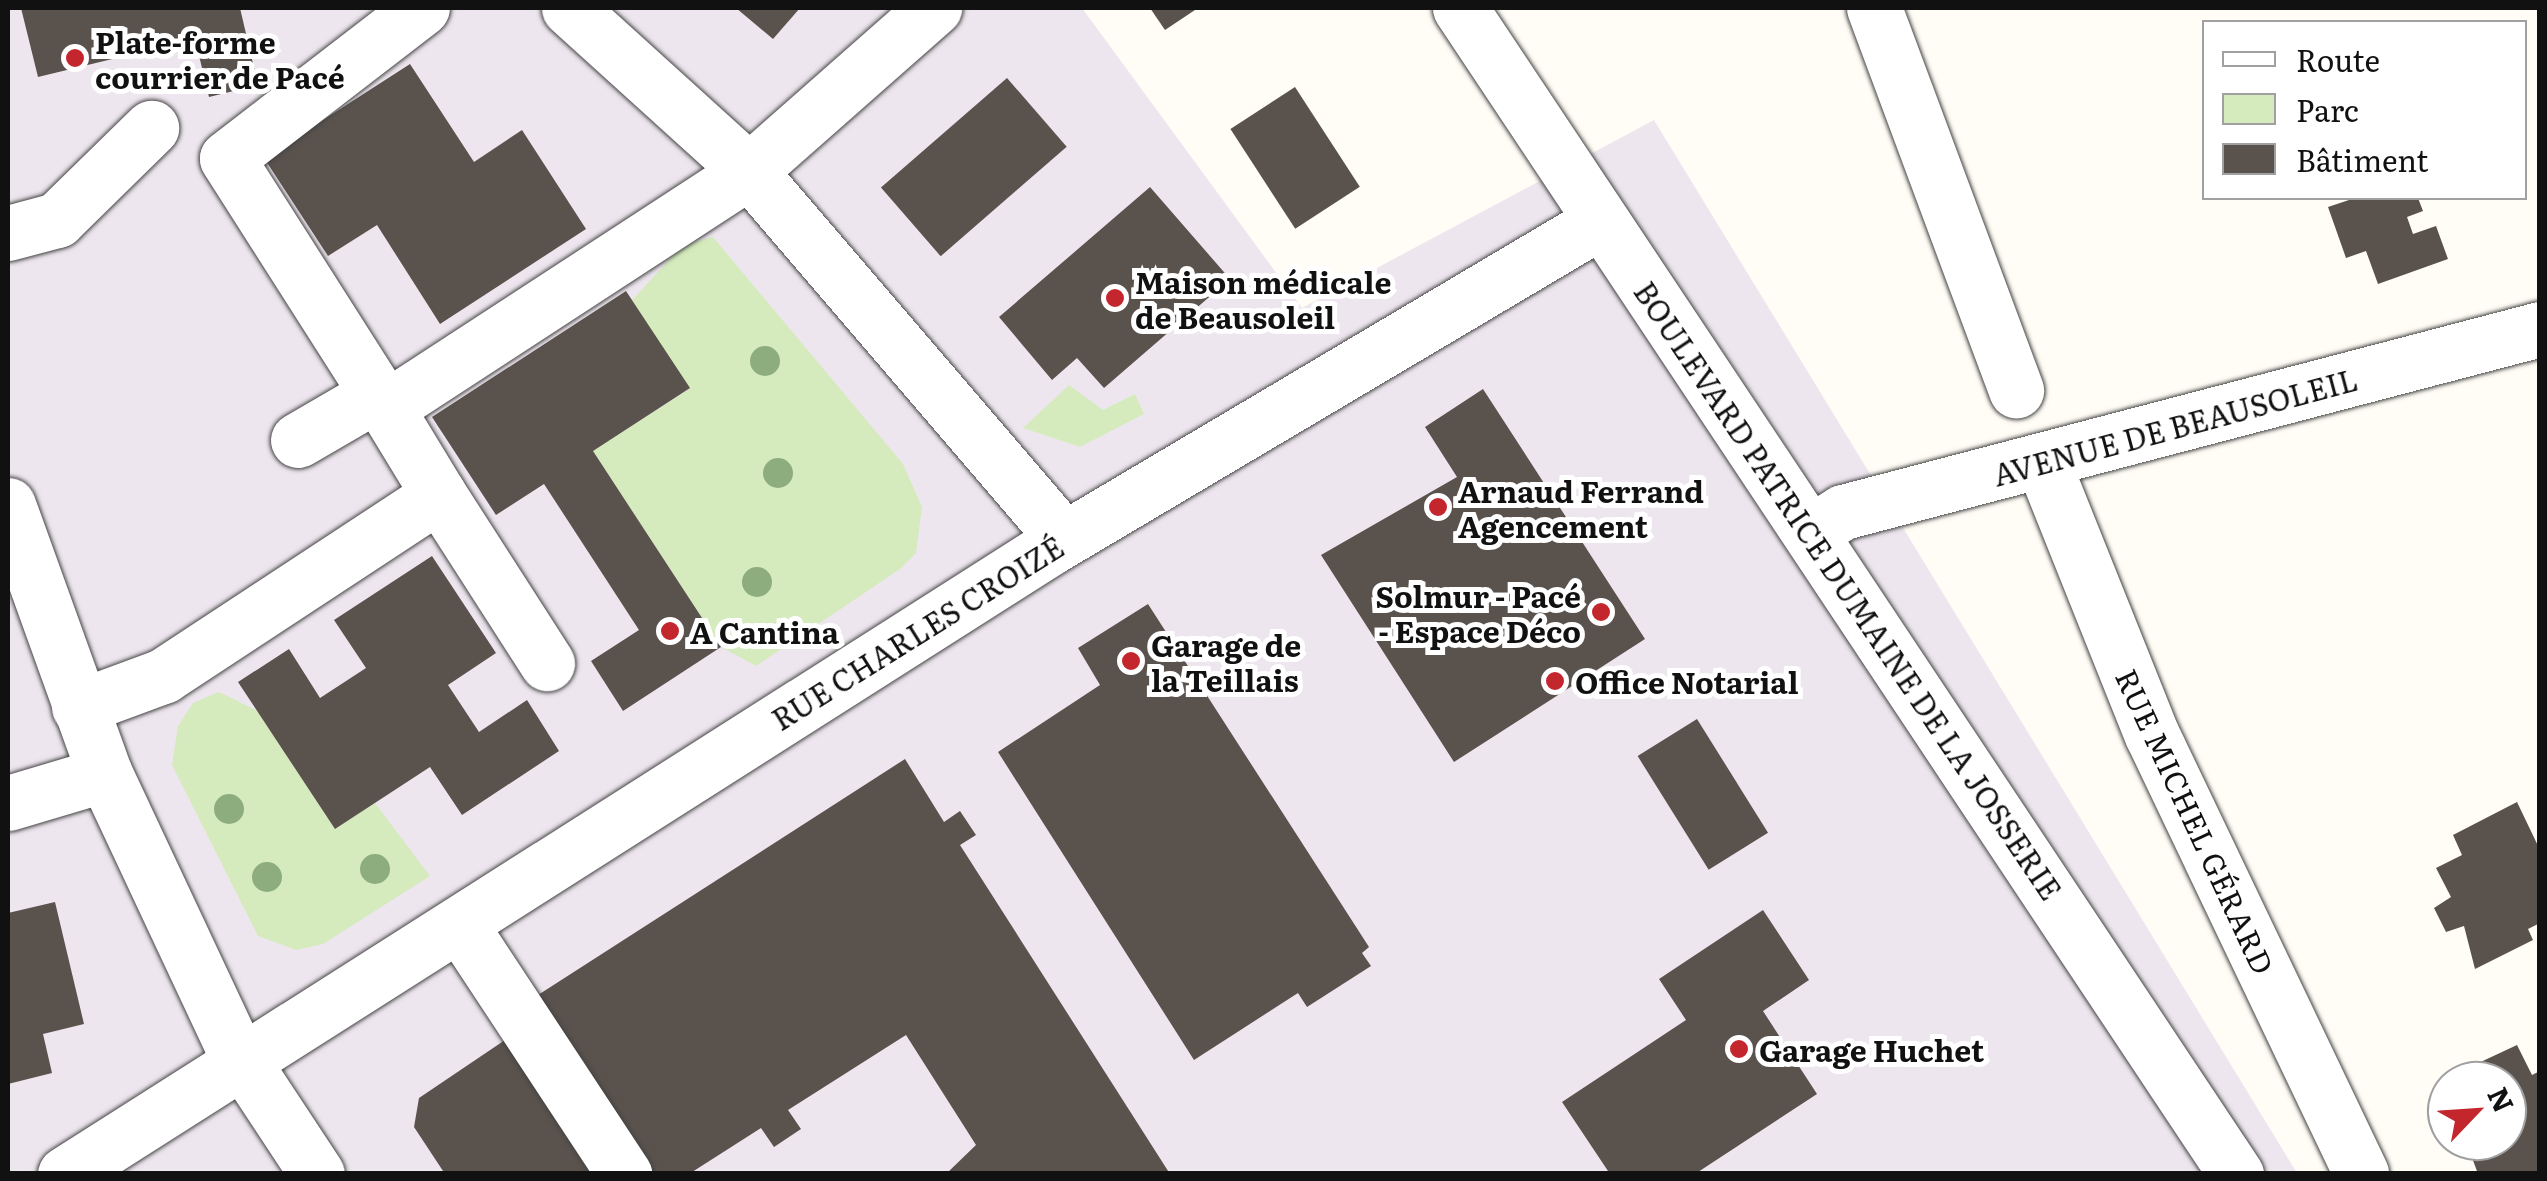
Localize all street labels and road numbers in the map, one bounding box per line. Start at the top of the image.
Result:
street label: BOULEVARD PATRICE DUMAINE DE LA JOSSERIE [1628,274,2070,906]
street label: AVENUE DE BEAUSOLEIL [1989,360,2361,492]
street label: RUE CHARLES CROIZÉ [765,527,1069,737]
street label: RUE MICHEL GÉRARD [2109,663,2283,979]

